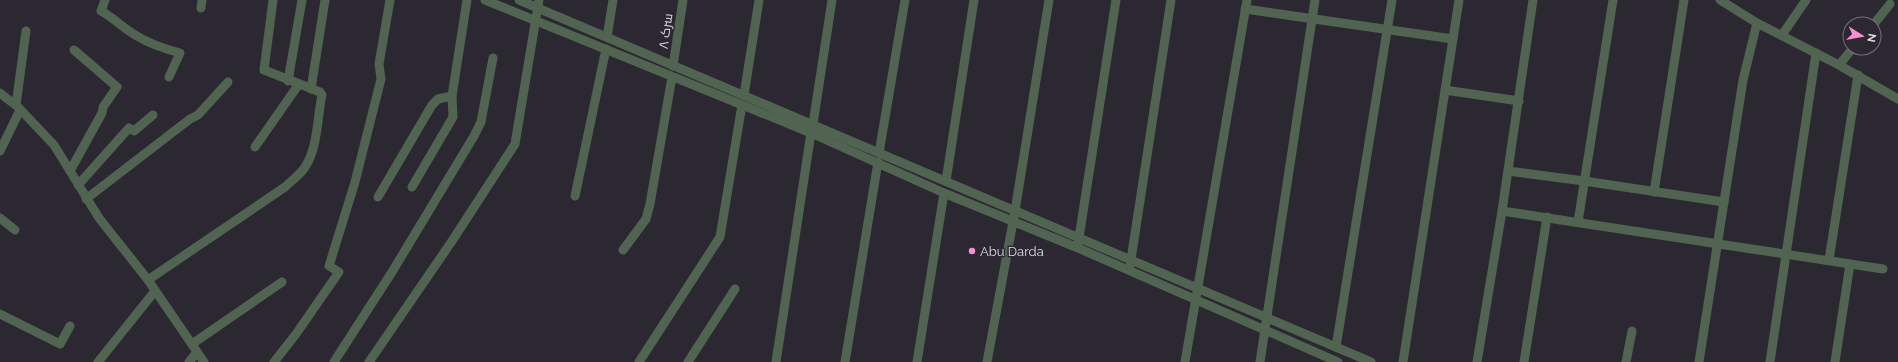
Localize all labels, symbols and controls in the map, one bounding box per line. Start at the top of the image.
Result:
street label: سرک ۸ [656,12,675,50]
north arrow [1842,16,1882,56]
text: N [1864,32,1879,43]
place label: Abu Darda [980,244,1044,259]
marker: Abu Darda [967,246,977,256]

